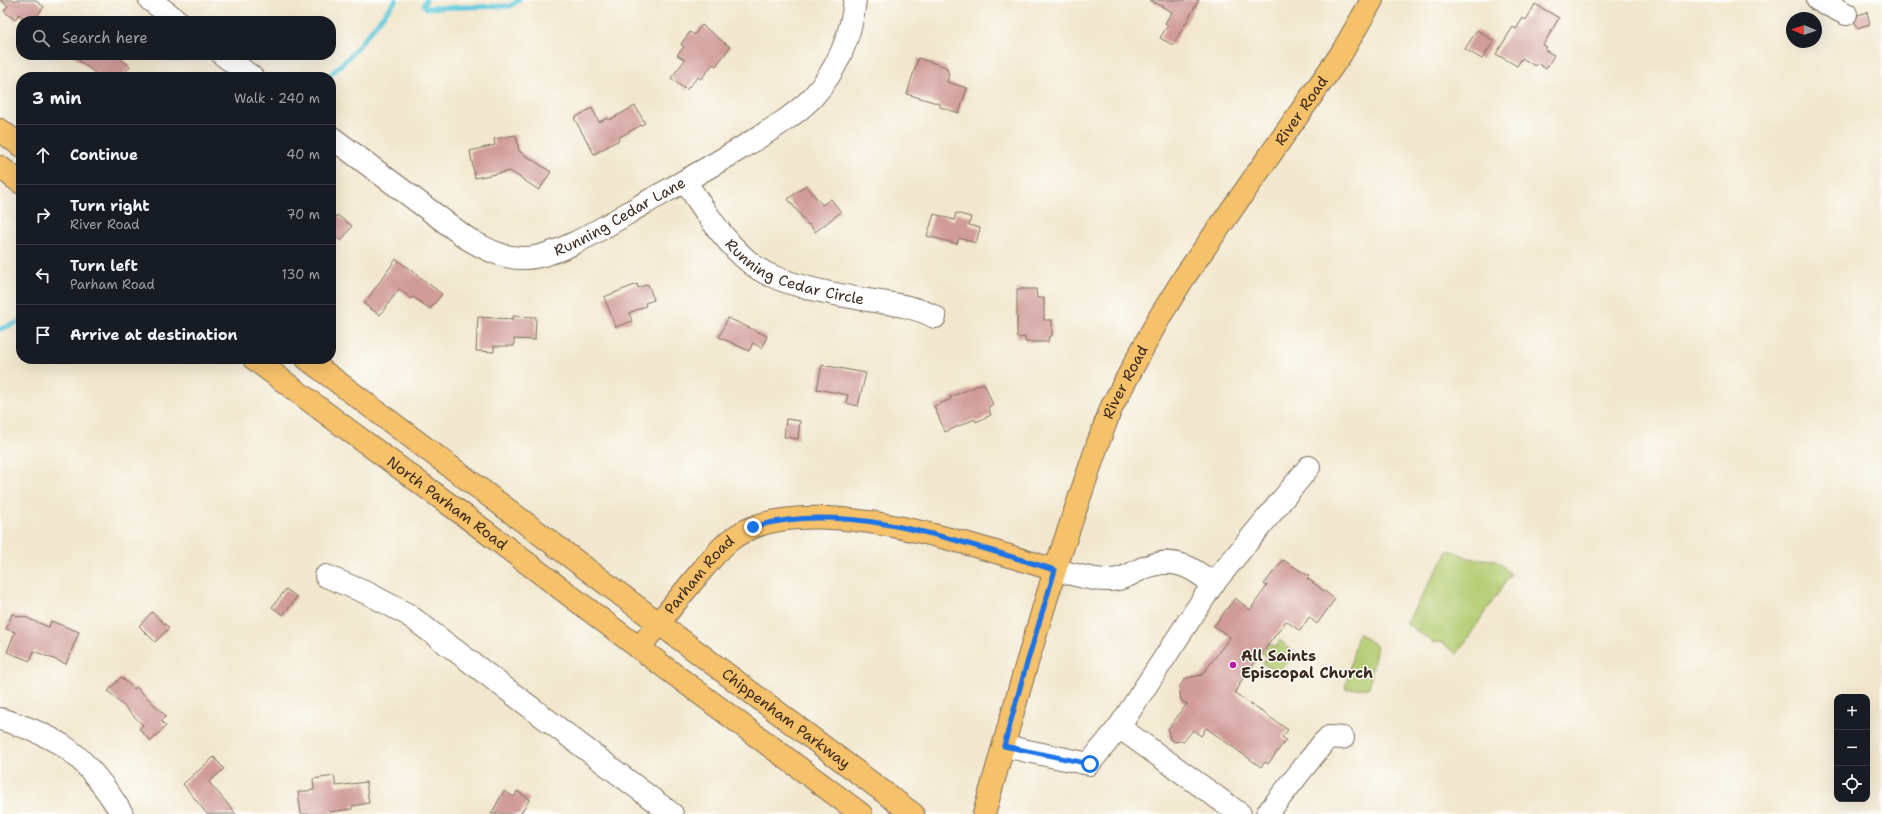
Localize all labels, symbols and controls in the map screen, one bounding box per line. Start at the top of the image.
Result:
north arrow [1786,12,1822,48]
search box [16,16,336,60]
icon: search [30,27,52,49]
text: Search here [62,28,148,48]
street label: River Road [1270,72,1333,149]
text: 3 min [32,87,82,109]
text: Walk · 240 m [234,90,320,107]
icon: ahead [32,144,54,166]
text: Continue [70,145,138,165]
text: 40 m [286,146,320,163]
street label: Running Cedar Lane [551,172,689,261]
text: Turn right [70,196,150,216]
icon: right [32,204,54,226]
text: 70 m [286,206,320,223]
text: River Road [70,216,140,233]
street label: Running Cedar Circle [721,235,866,309]
text: Turn left [70,256,138,276]
icon: left [32,264,54,286]
text: 130 m [282,266,320,283]
text: Parham Road [70,276,155,293]
icon: arrive [32,324,54,346]
text: Arrive at destination [70,325,238,345]
street label: River Road [1098,341,1153,422]
street label: North Parham Road [383,452,512,555]
route end [744,518,762,536]
street label: Parham Road [660,530,739,618]
place label: All Saints Episcopal Church [1241,646,1373,683]
marker: All Saints Episcopal Church [1228,660,1238,670]
street label: Chippenham Parkway [718,664,854,773]
map controls [1834,694,1870,802]
button: + [1834,694,1870,730]
button: − [1834,730,1870,766]
route start [1081,755,1099,773]
button: locate [1834,766,1870,802]

